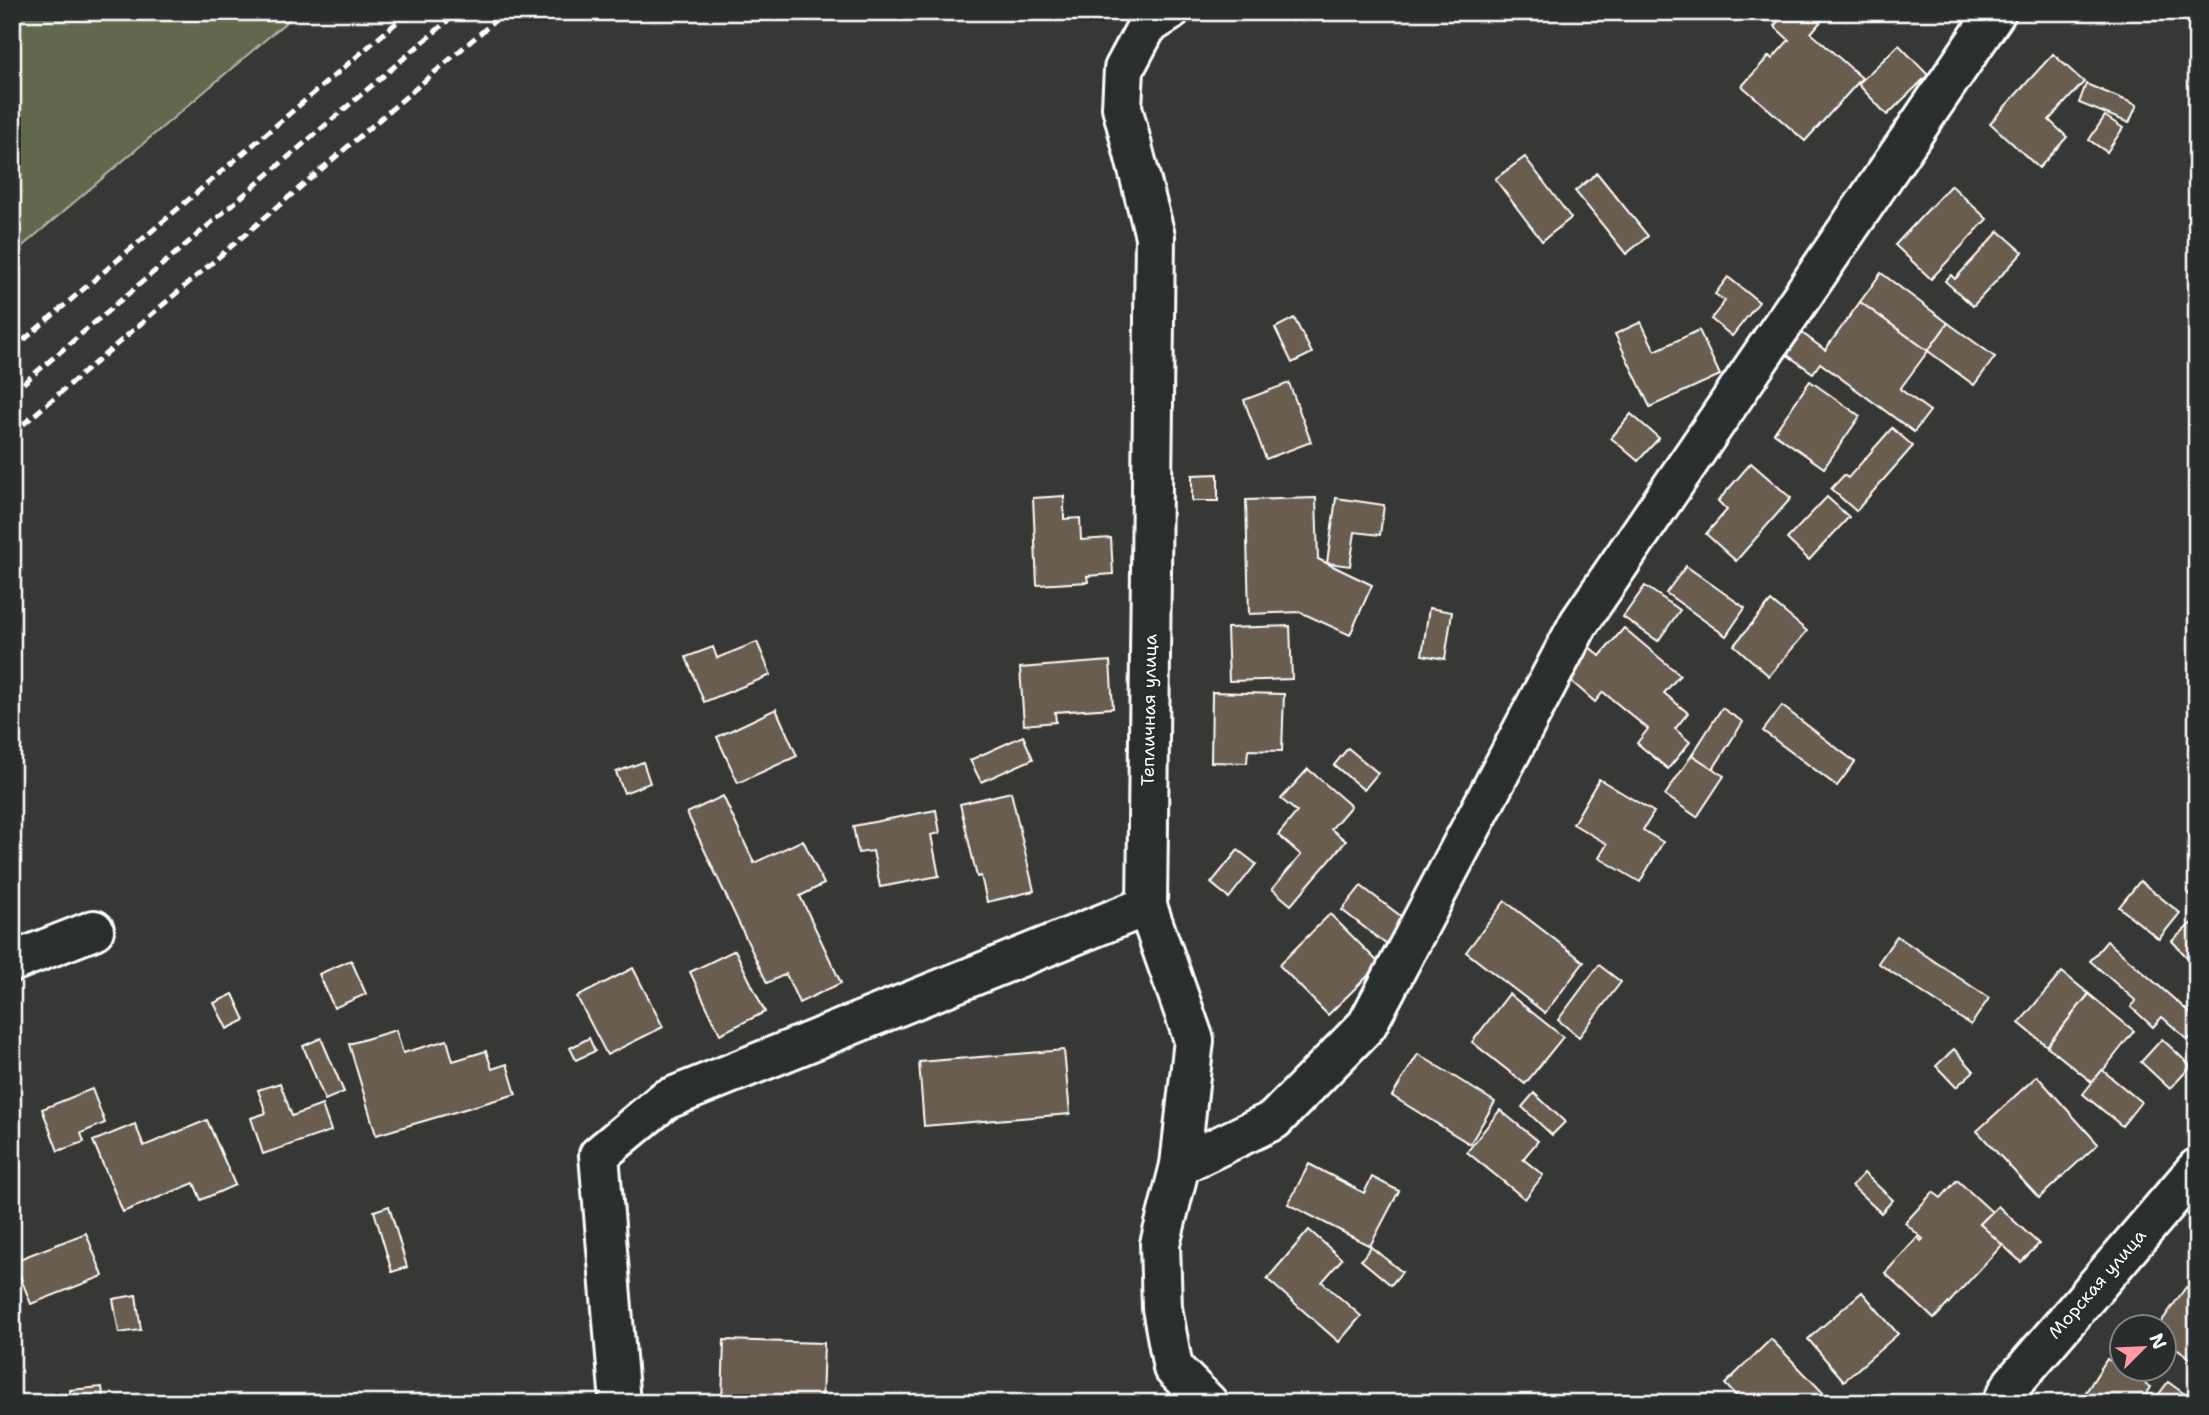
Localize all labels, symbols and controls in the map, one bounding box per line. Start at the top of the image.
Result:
street label: Тепличная улица [1136,634,1162,786]
street label: Морская улица [2043,1224,2151,1344]
north arrow [2108,1314,2178,1384]
text: N [2144,1329,2173,1353]

